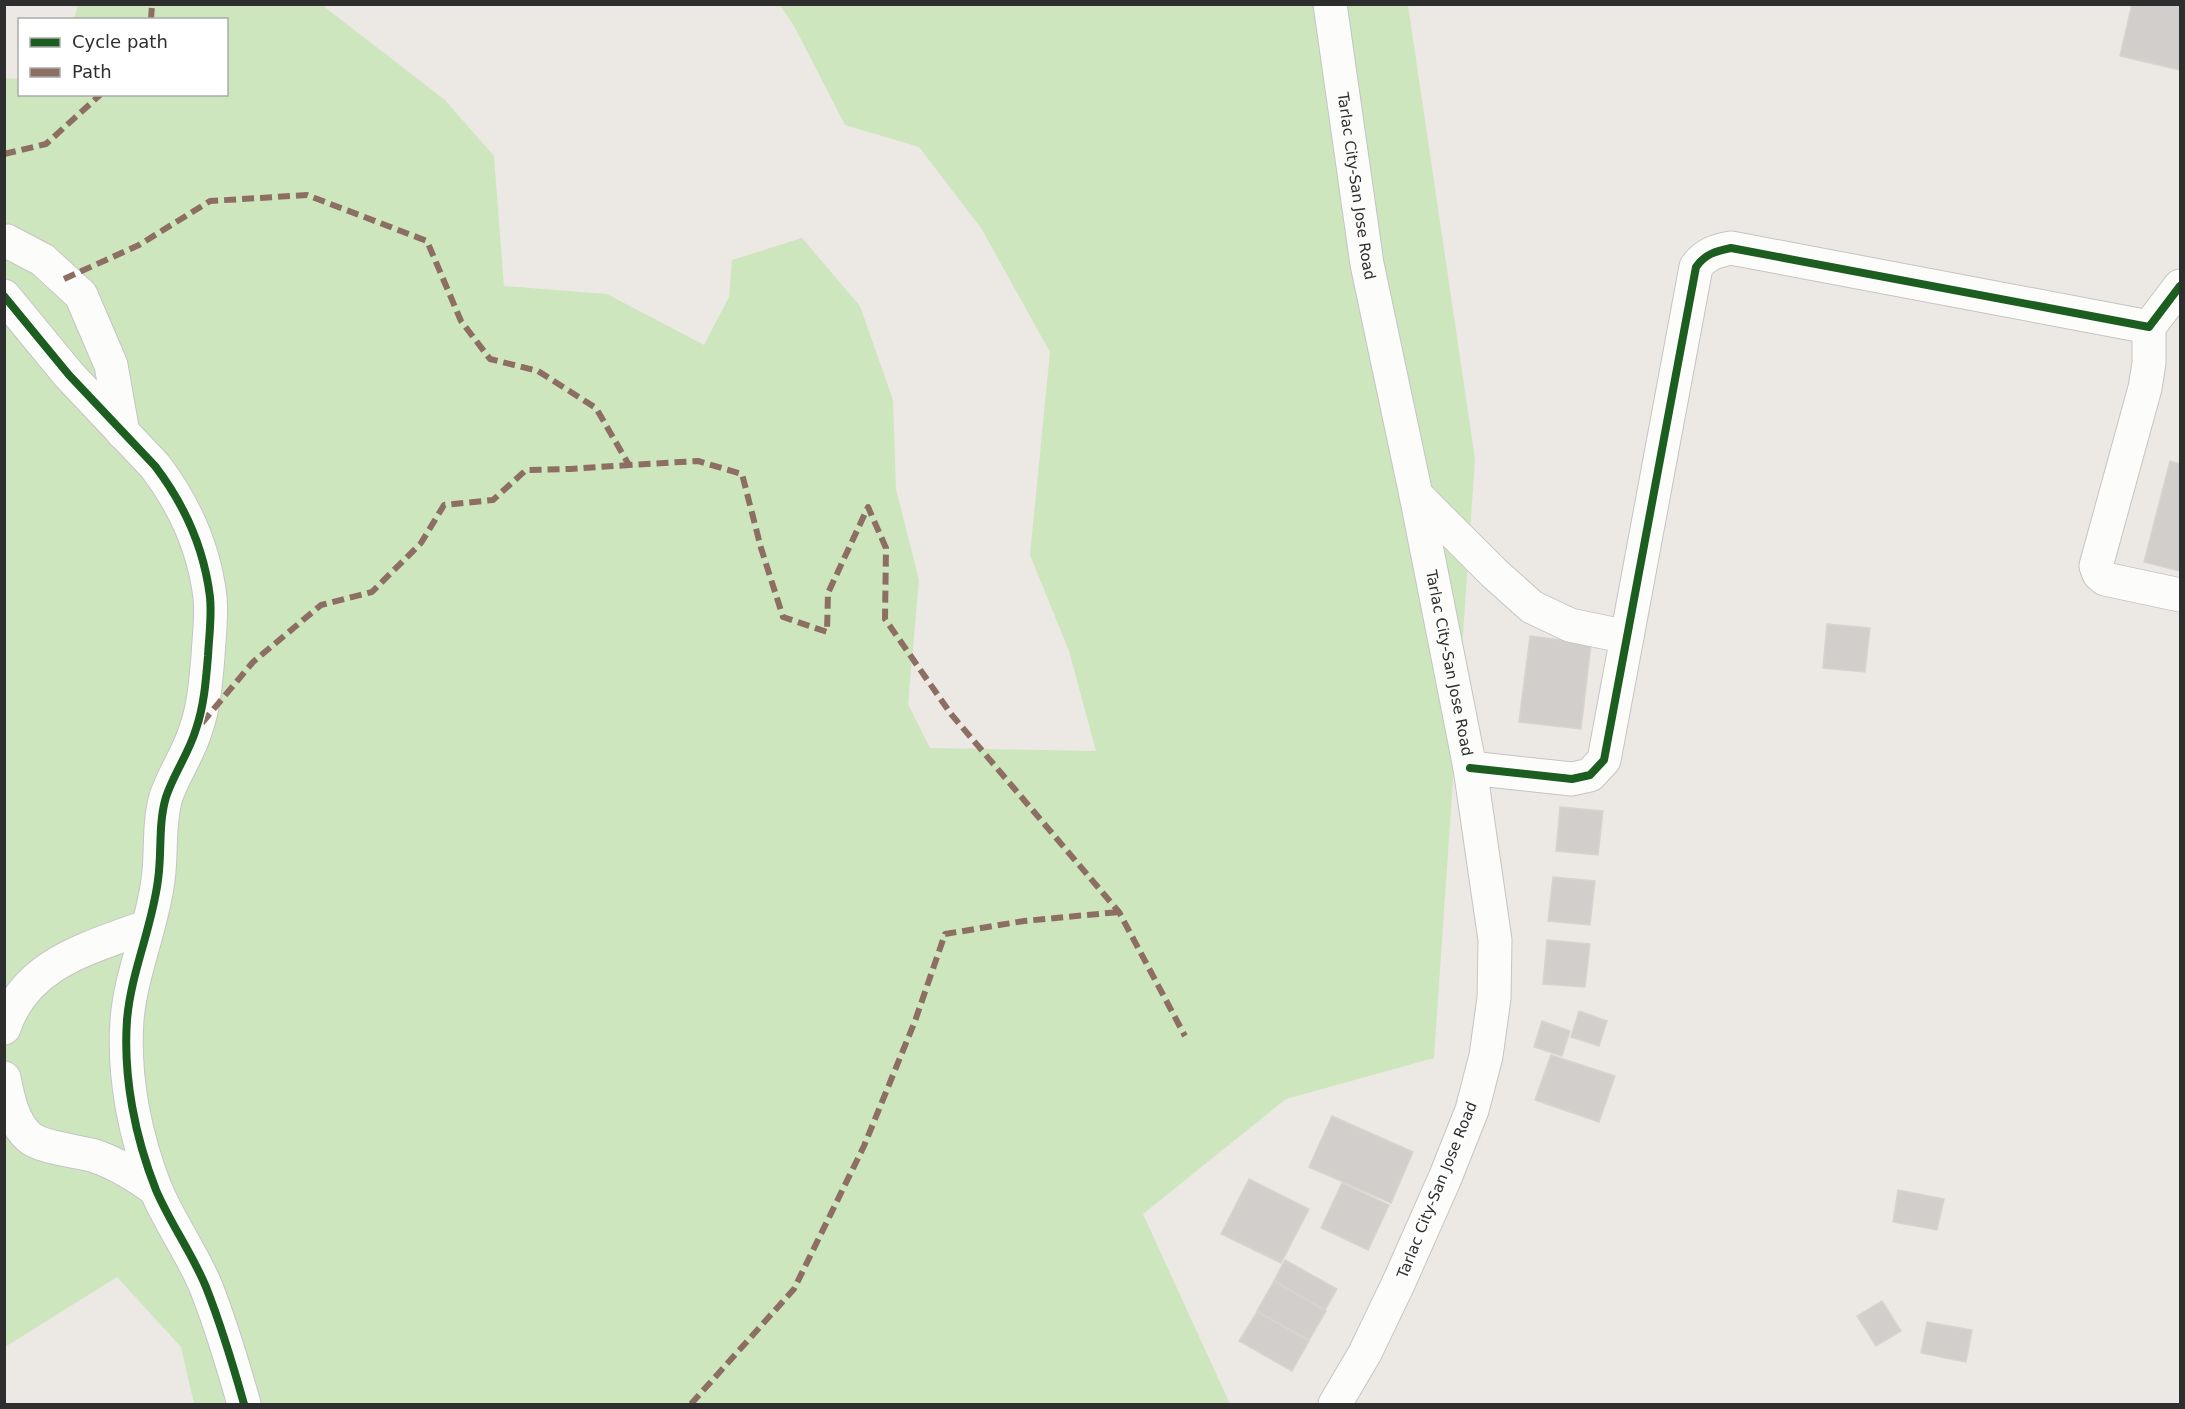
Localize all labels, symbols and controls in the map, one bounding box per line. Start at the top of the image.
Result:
legend [18,18,228,96]
text: Cycle path [72,31,168,52]
text: Path [72,61,112,82]
street label: Tarlac City-San Jose Road [1334,90,1379,282]
street label: Tarlac City-San Jose Road [1422,567,1476,758]
street label: Tarlac City-San Jose Road [1393,1099,1481,1282]

